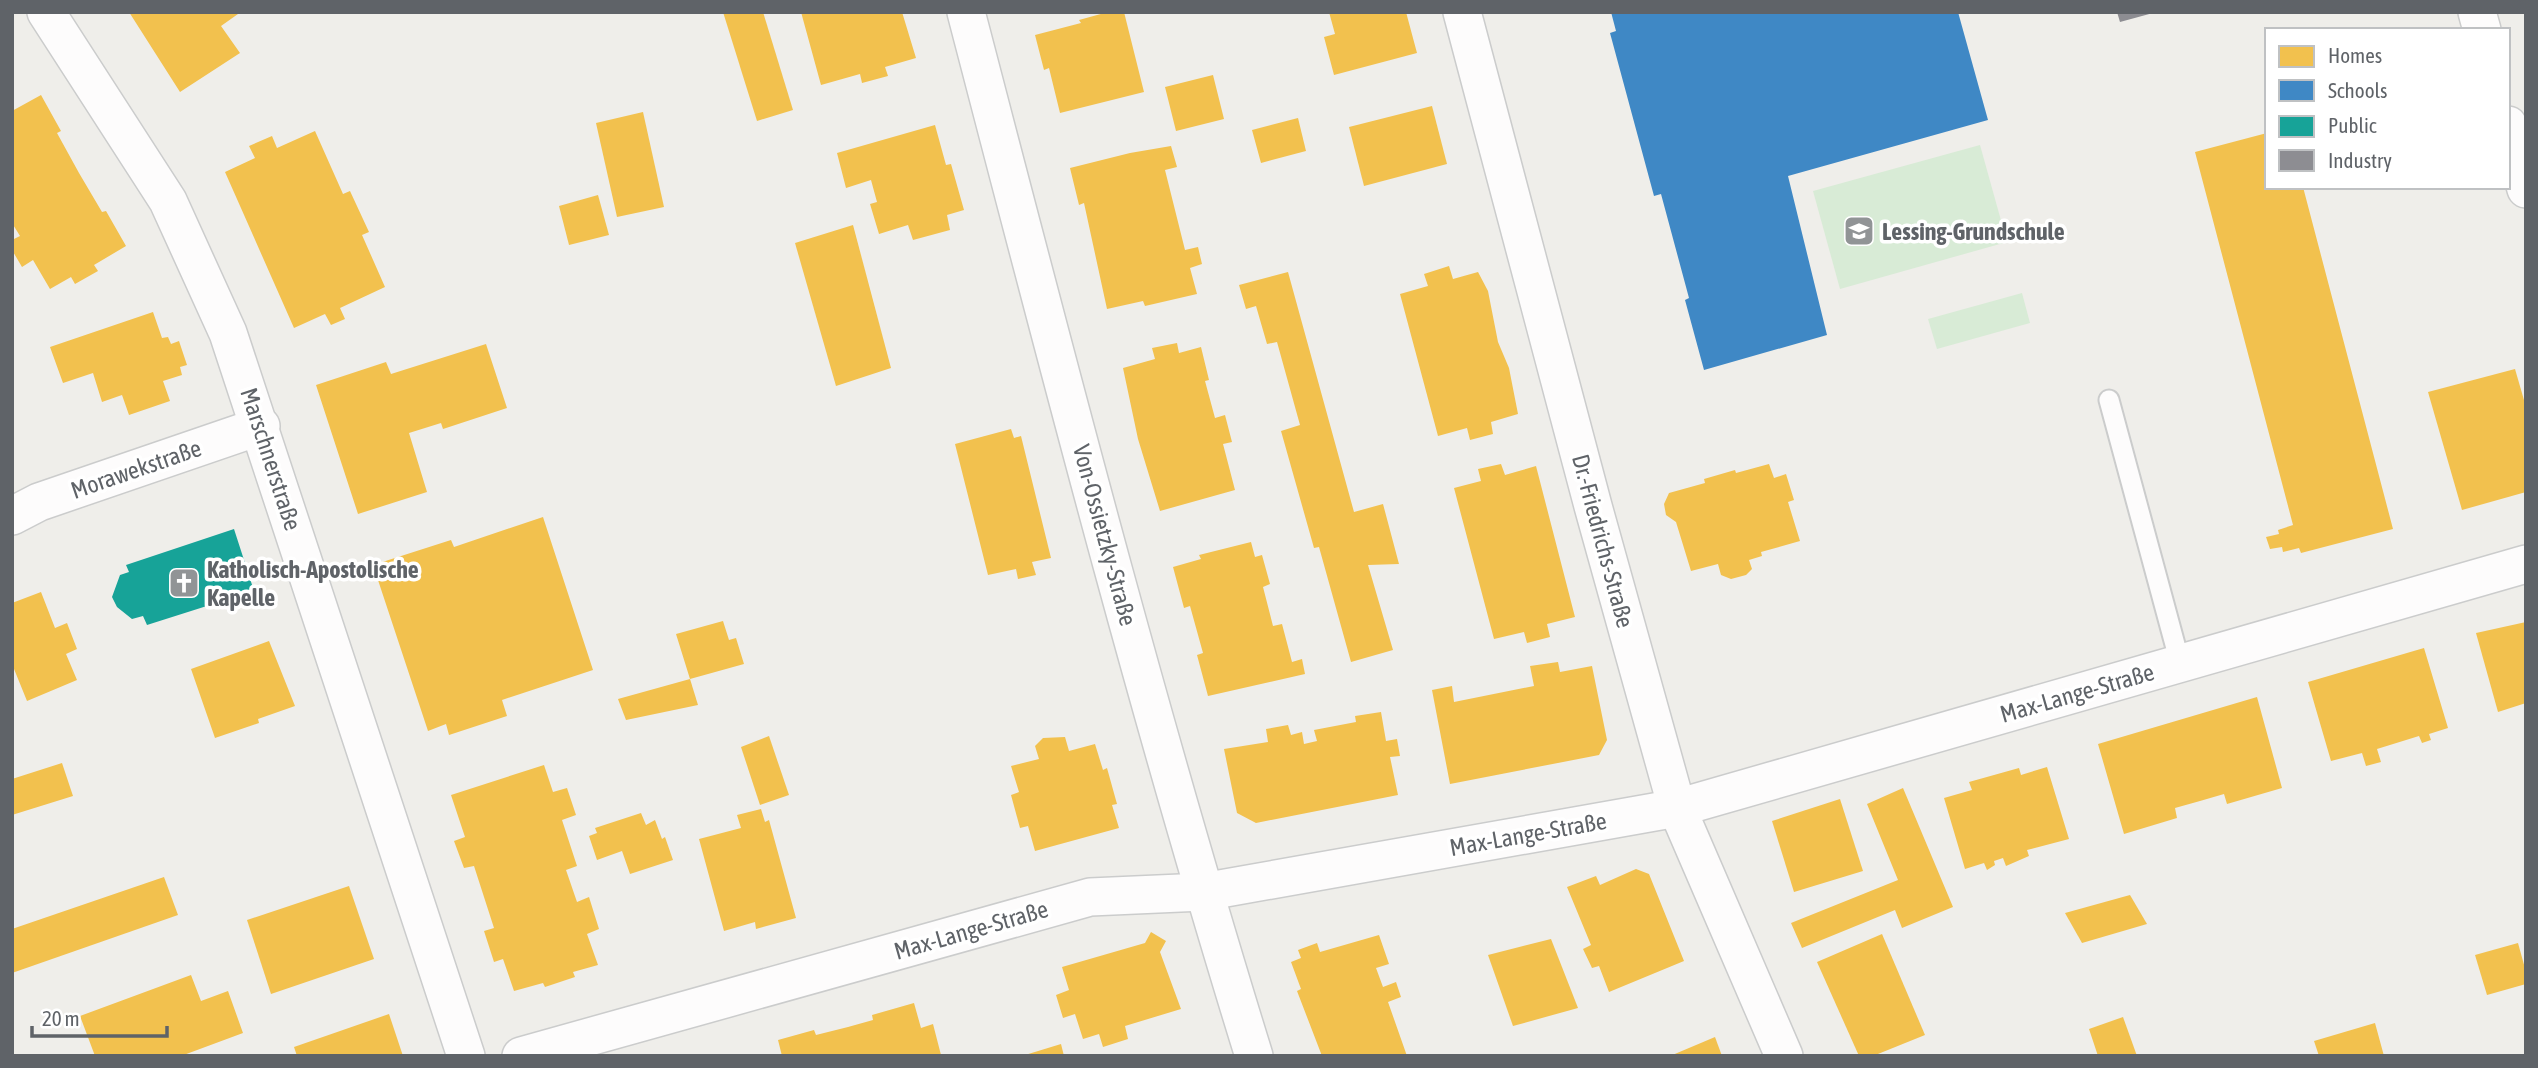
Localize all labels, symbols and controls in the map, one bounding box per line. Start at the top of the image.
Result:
legend [2265,28,2510,189]
text: Homes [2328,43,2382,67]
text: Schools [2328,78,2388,102]
text: Public [2328,113,2377,137]
text: Industry [2328,148,2392,172]
school or university icon: Lessing-Grundschule [1842,214,1876,248]
place label: Lessing-Grundschule [1882,218,2065,245]
street label: Marschnerstraße [235,384,307,534]
street label: Morawekstraße [67,434,205,504]
street label: Von-Ossietzky-Straße [1068,442,1142,628]
street label: Dr.-Friedrichs-Straße [1567,451,1639,631]
place label: Katholisch-Apostolische Kapelle [207,556,419,611]
church icon: Katholisch-Apostolische Kapelle [167,566,201,600]
street label: Max-Lange-Straße [1997,658,2157,728]
street label: Max-Lange-Straße [1448,807,1608,861]
street label: Max-Lange-Straße [891,895,1051,965]
scale bar [32,995,166,1038]
text: 20 m [42,1006,80,1030]

